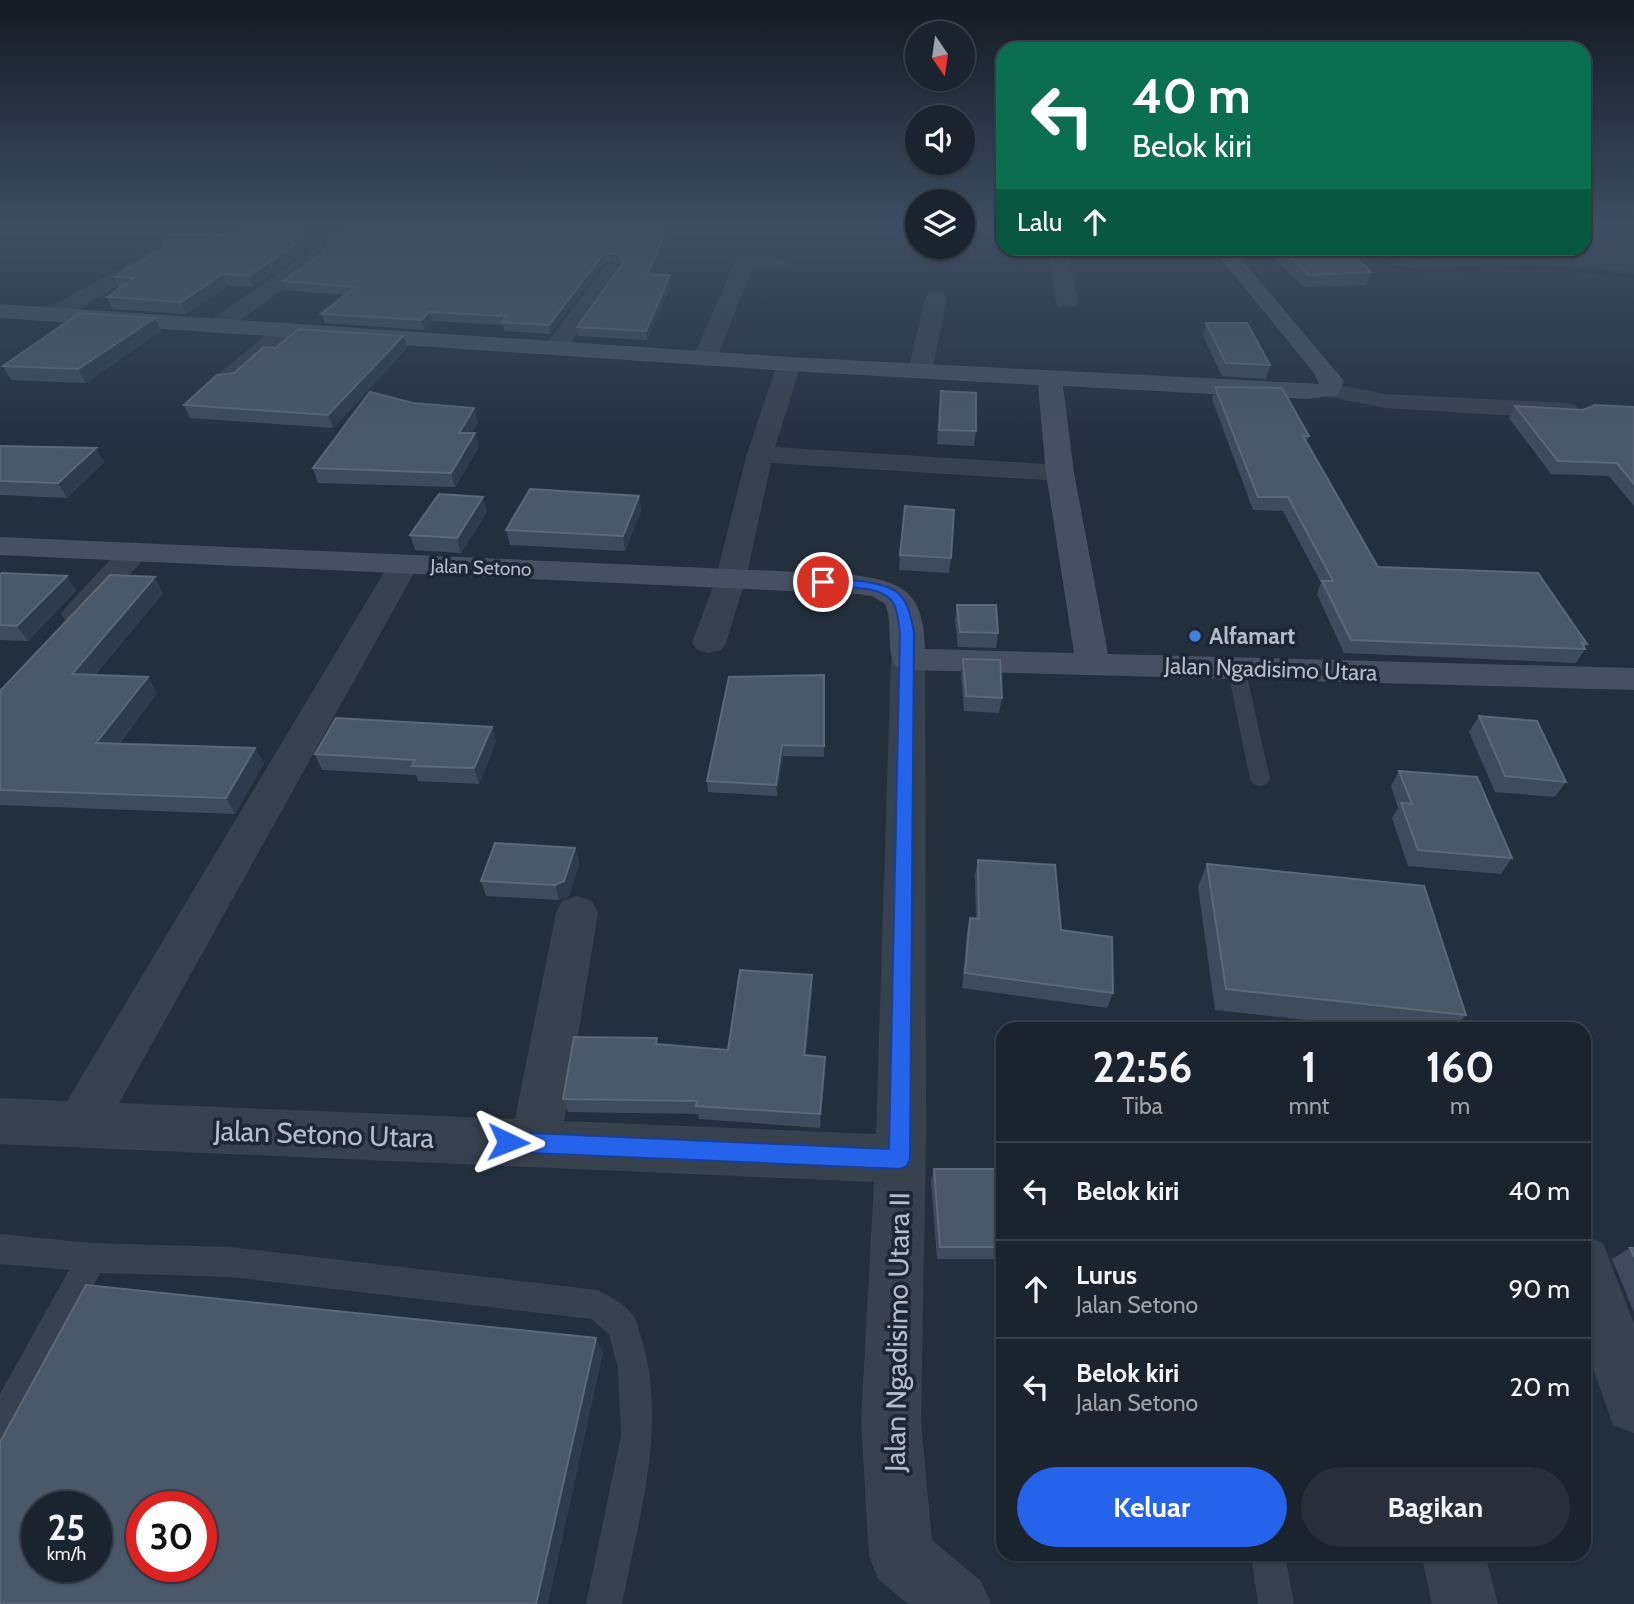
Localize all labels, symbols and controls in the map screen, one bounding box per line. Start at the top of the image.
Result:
north arrow [905,21,975,91]
map controls [905,21,975,259]
text: 40 m [1132,66,1251,125]
icon: left [1017,70,1108,161]
button: sound [905,105,975,175]
text: Belok kiri [1132,126,1252,165]
button: layers [905,189,975,259]
icon: ahead [1076,203,1114,241]
text: Lalu [1017,206,1062,238]
pin [793,552,853,612]
street label: Jalan Setono [429,554,532,581]
icon: arrive [804,563,842,601]
place label: Alfamart [1209,622,1295,650]
marker: Alfamart [1187,628,1203,644]
street label: Jalan Ngadisimo Utara [1163,651,1378,687]
text: 22:56 [1092,1041,1192,1093]
text: 1 [1301,1041,1317,1093]
text: 160 [1426,1041,1495,1093]
text: Tiba [1122,1092,1163,1120]
text: mnt [1289,1092,1329,1120]
text: m [1450,1092,1470,1120]
position arrow [471,1105,545,1179]
street label: Jalan Setono Utara [212,1113,435,1155]
icon: left [1017,1172,1055,1210]
text: Belok kiri [1076,1175,1179,1207]
text: 40 m [1508,1175,1570,1207]
street label: Jalan Ngadisimo Utara II [878,1192,916,1473]
text: Lurus [1076,1259,1137,1291]
icon: ahead [1017,1270,1055,1308]
text: 90 m [1508,1273,1570,1305]
text: Jalan Setono [1076,1291,1198,1319]
text: Belok kiri [1076,1357,1179,1389]
icon: left [1017,1368,1055,1406]
text: 20 m [1510,1371,1570,1403]
text: Jalan Setono [1076,1389,1198,1417]
button: Keluar [1017,1467,1287,1547]
button: Bagikan [1301,1467,1570,1547]
speed limit sign: 30 [126,1491,217,1582]
text: 25 [48,1506,85,1549]
text: km/h [47,1543,86,1565]

